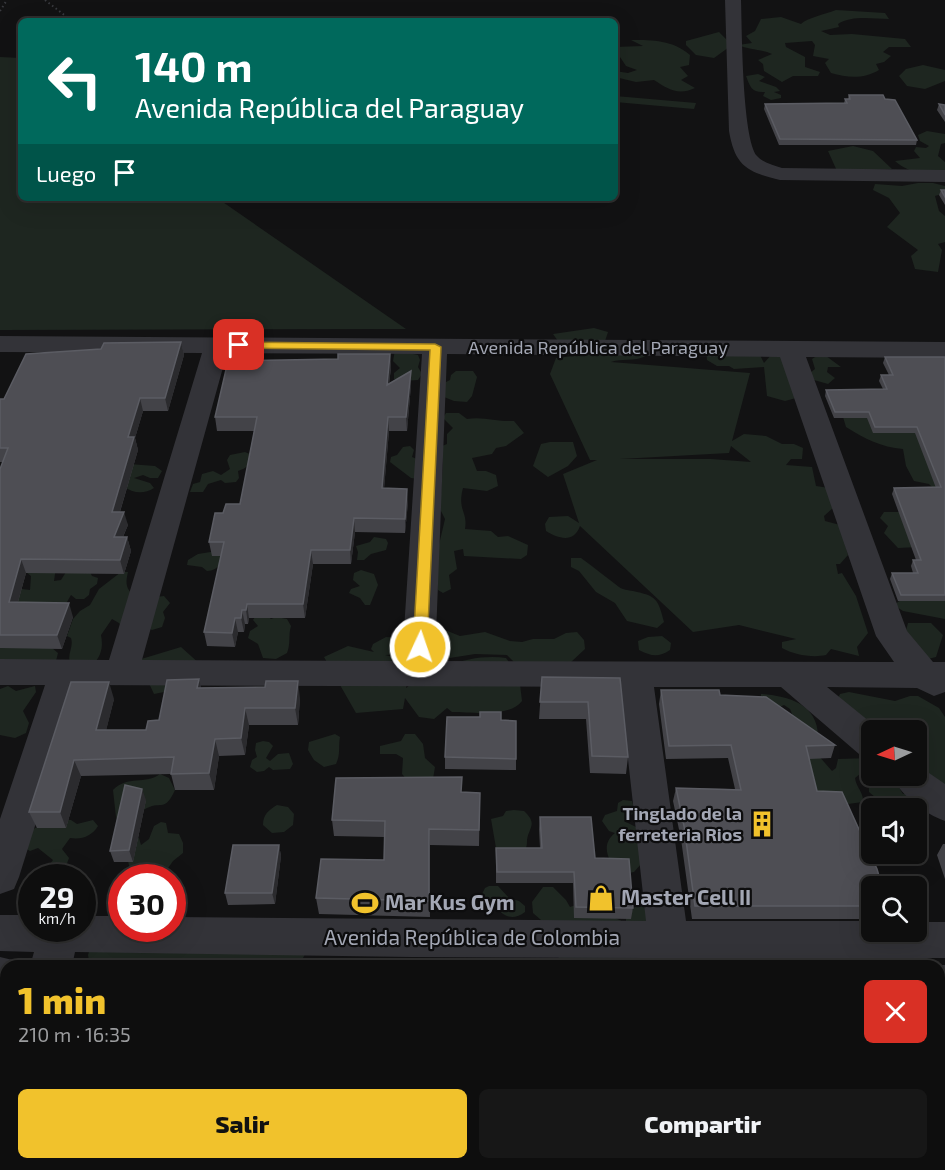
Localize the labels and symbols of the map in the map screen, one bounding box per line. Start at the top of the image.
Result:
pin [213,319,264,370]
street label: Avenida República del Paraguay [468,336,728,358]
position arrow [388,615,452,679]
north arrow [861,720,927,786]
place label: Tinglado de la ferreteria Rios [618,802,742,845]
building icon: Tinglado de la ferreteria Rios [747,809,777,839]
speed limit sign: 30 [108,864,186,942]
shop icon: Master Cell II [586,883,616,913]
place label: Master Cell II [621,884,751,909]
sports icon: Mar Kus Gym [350,888,380,918]
place label: Mar Kus Gym [385,889,515,915]
street label: Avenida República de Colombia [324,924,620,949]

